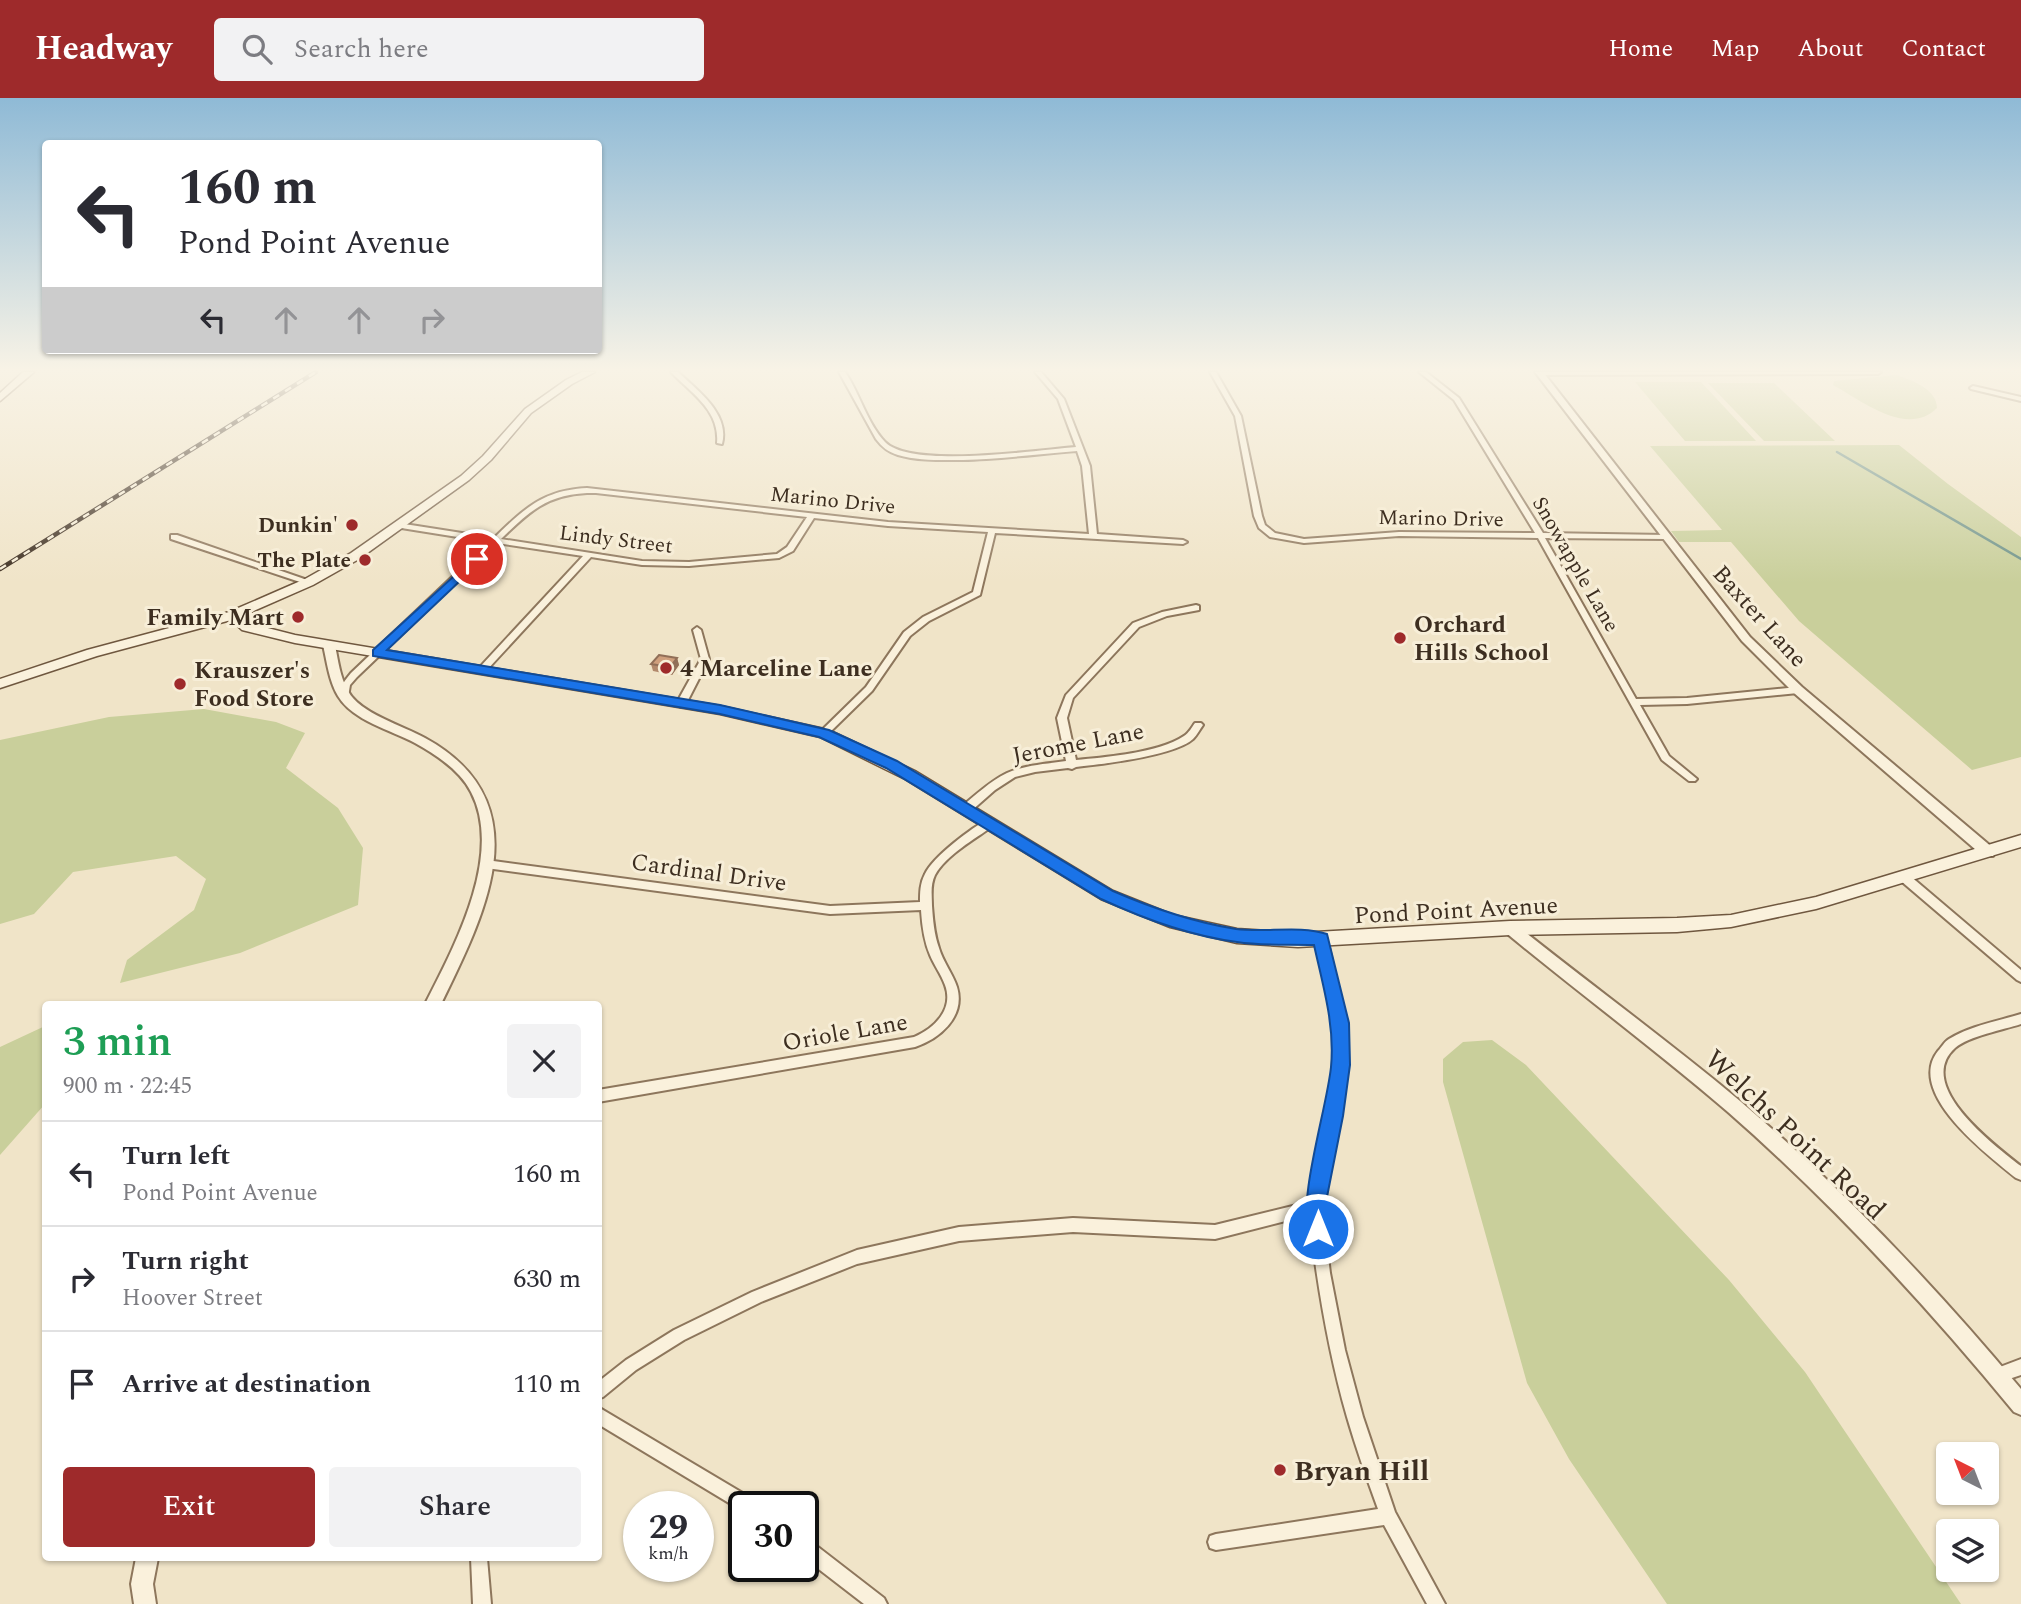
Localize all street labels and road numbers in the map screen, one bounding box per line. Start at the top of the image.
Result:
street label: Marino Drive [769,479,897,523]
street label: Snowapple Lane [1523,491,1627,638]
street label: Marino Drive [1378,502,1504,536]
street label: Lindy Street [557,517,675,563]
street label: Baxter Lane [1703,557,1815,676]
street label: Jerome Lane [1009,714,1147,774]
street label: Cardinal Drive [629,844,789,902]
street label: Pond Point Avenue [1353,888,1559,934]
street label: Oriole Lane [780,1004,911,1062]
street label: Welchs Point Road [1694,1039,1896,1231]

